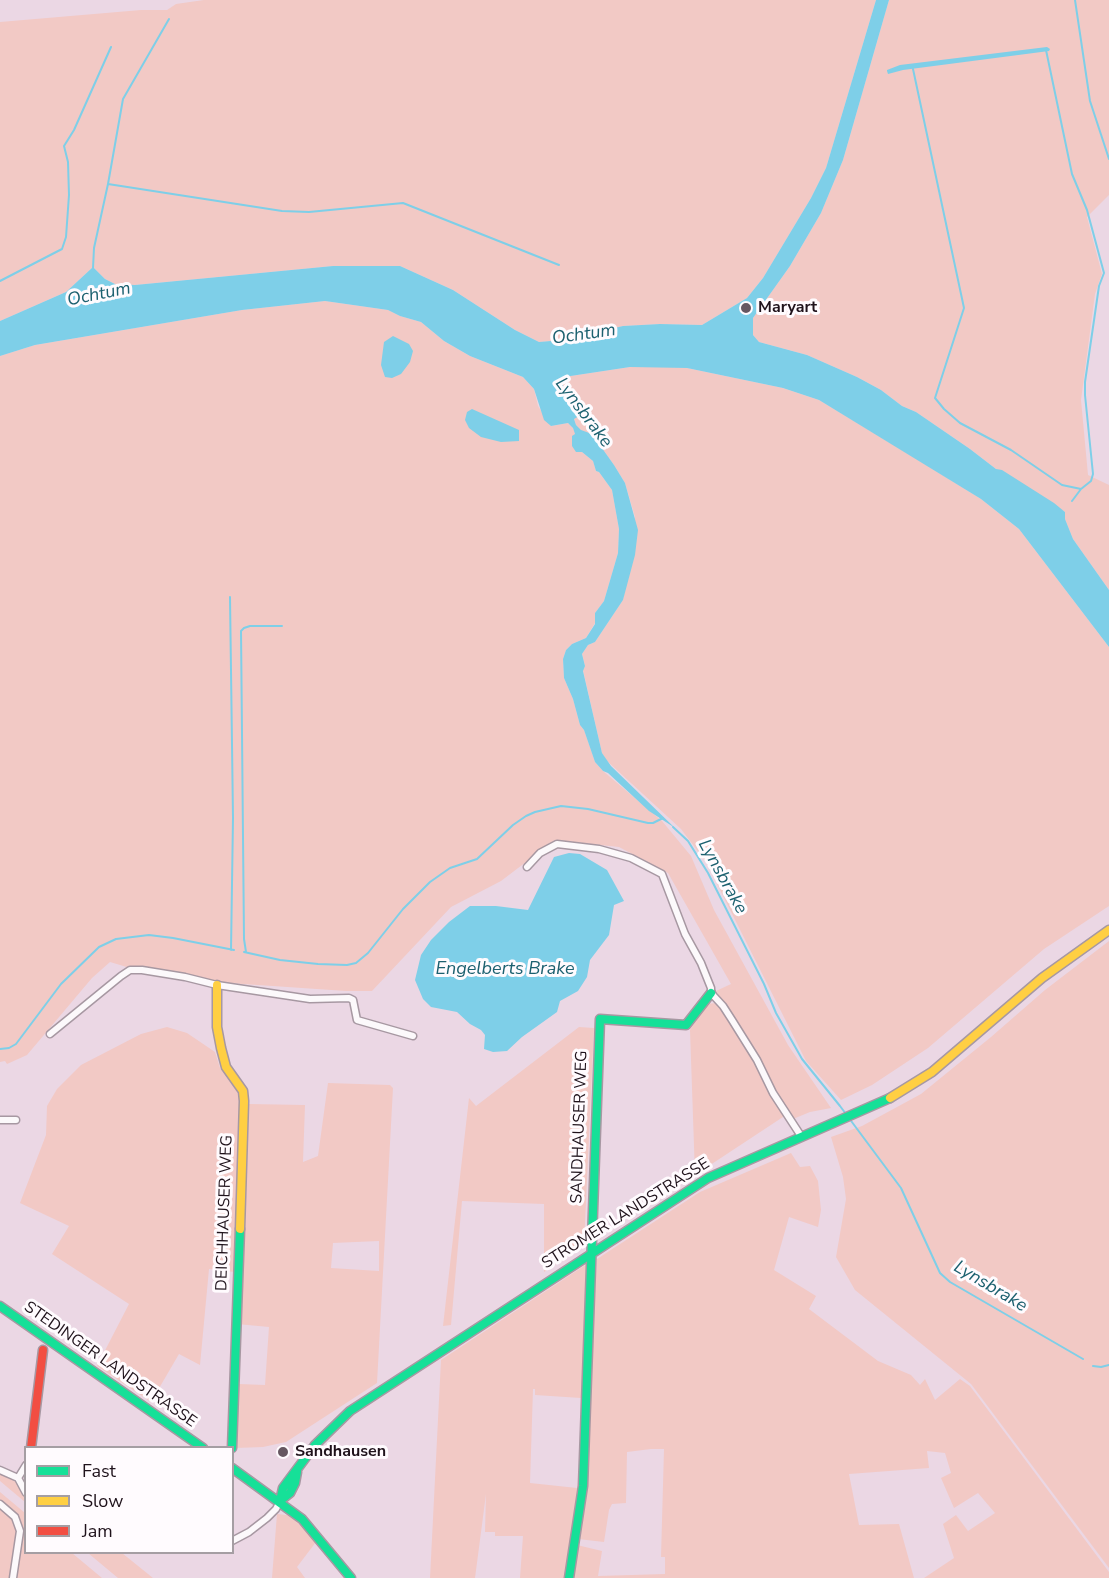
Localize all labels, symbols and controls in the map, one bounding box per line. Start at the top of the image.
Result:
water label: Ochtum [65,278,133,312]
place label: Maryart [758,298,817,318]
marker: Maryart [739,301,753,315]
water label: Ochtum [551,320,617,350]
water label: Lynsbrake [550,374,616,452]
water label: Lynsbrake [693,836,751,918]
water label: Engelberts Brake [435,959,575,981]
street label: SANDHAUSER WEG [568,1050,592,1204]
street label: DEICHHAUSER WEG [213,1135,237,1291]
street label: STROMER LANDSTRASSE [539,1154,713,1274]
water label: Lynsbrake [949,1257,1031,1317]
street label: STEDINGER LANDSTRASSE [20,1298,200,1432]
place label: Sandhausen [295,1442,386,1462]
marker: Sandhausen [276,1445,290,1459]
legend [24,1446,234,1554]
text: Fast [82,1459,116,1483]
text: Slow [82,1489,123,1513]
text: Jam [82,1519,113,1543]

